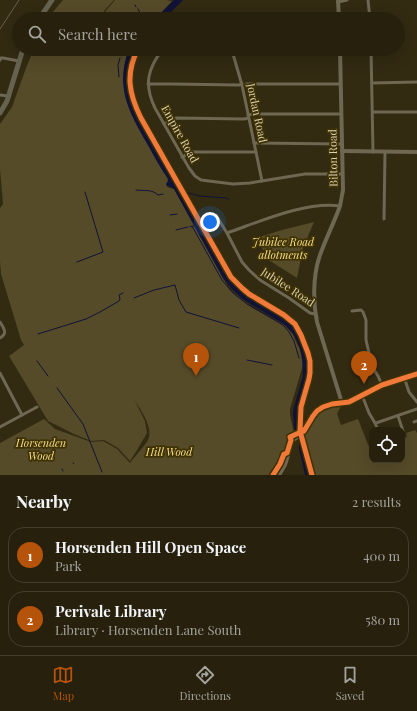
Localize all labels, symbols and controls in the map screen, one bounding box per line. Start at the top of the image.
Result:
search box [12,12,405,56]
icon: search [26,23,48,45]
text: Search here [58,24,137,44]
street label: Jordan Road [244,81,271,145]
street label: Empire Road [158,102,203,166]
street label: Bilton Road [324,129,341,187]
your location [200,212,220,232]
park label: Jubilee Road allotments [252,234,315,262]
street label: Jubilee Road [258,263,319,310]
pin: 1 [183,343,209,376]
pin: 2 [351,351,377,384]
map controls [369,427,405,463]
button: locate [369,427,405,463]
park label: Horsenden Wood [15,435,66,463]
park label: Hill Wood [145,444,193,459]
text: Nearby [16,490,71,512]
text: 2 results [352,493,401,510]
text: Horsenden Hill Open Space [55,537,246,557]
text: 1 [28,547,32,564]
text: 400 m [363,547,400,564]
text: Park [55,557,82,574]
text: Perivale Library [55,601,167,621]
text: 2 [27,611,33,628]
text: 580 m [365,611,400,628]
text: Library · Horsenden Lane South [55,621,241,638]
tab: Map [52,664,74,703]
tab: Directions [179,664,231,703]
tab: Saved [336,664,364,703]

